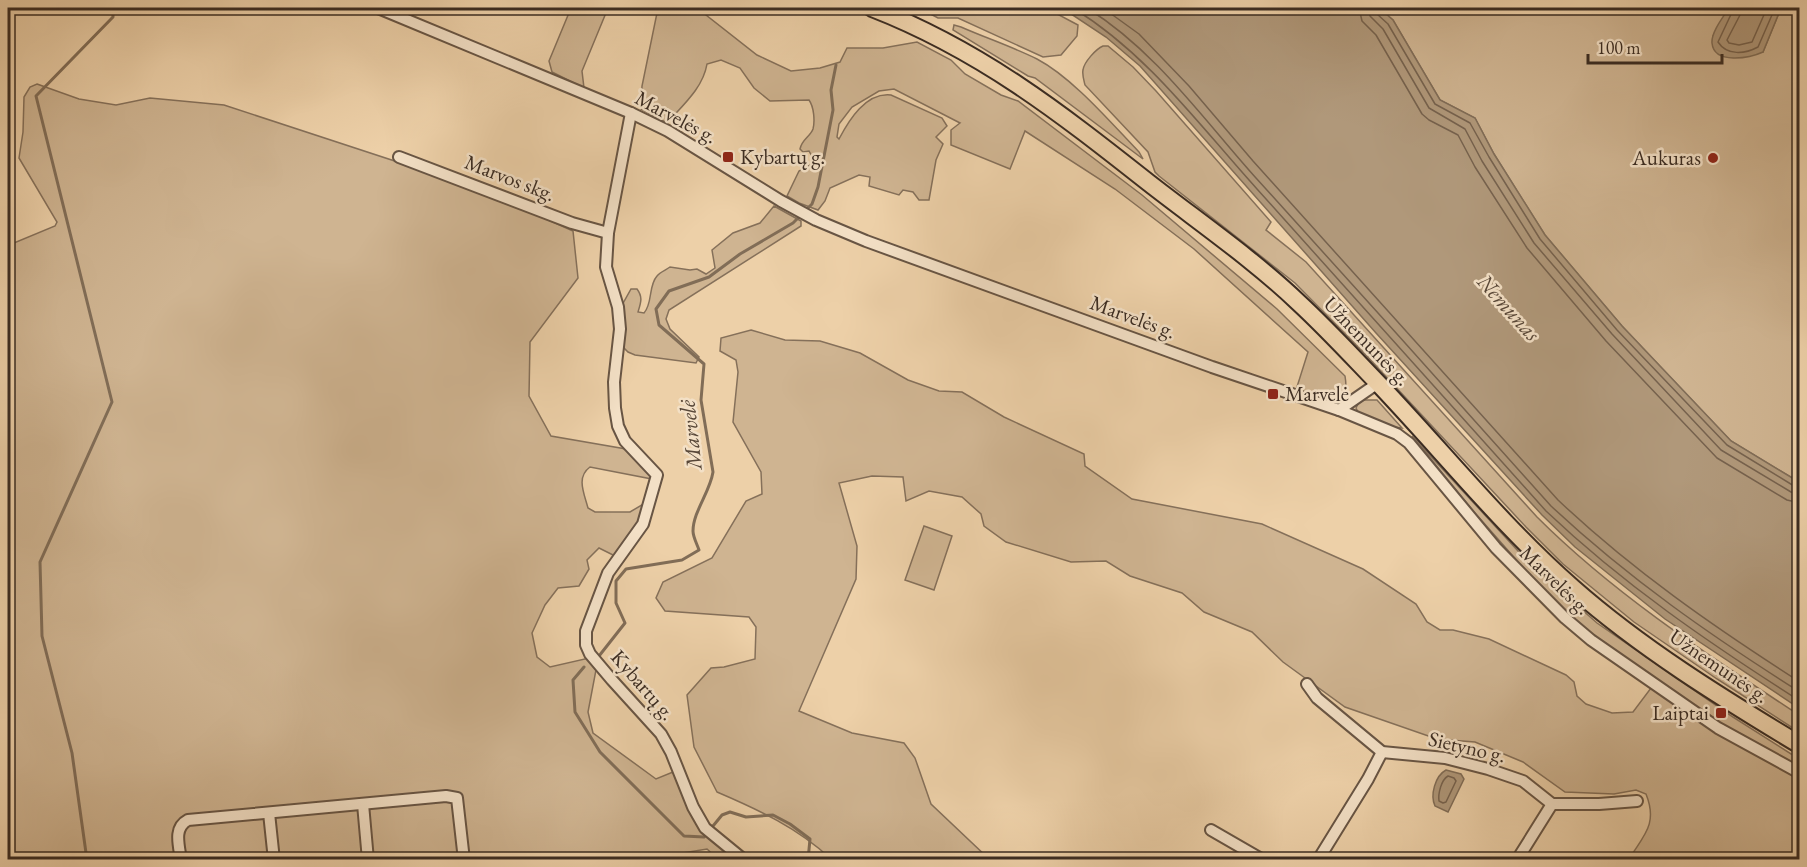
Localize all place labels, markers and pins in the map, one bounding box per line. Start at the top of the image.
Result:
place label: Kybartų g. [740,143,825,170]
place label: Aukuras [1631,144,1701,171]
marker: Kybartų g. [721,150,735,164]
marker: Aukuras [1706,151,1720,165]
place label: Marvelė [1285,380,1349,407]
marker: Marvelė [1266,387,1280,401]
place label: Laiptai [1652,699,1709,726]
marker: Laiptai [1714,706,1728,720]

